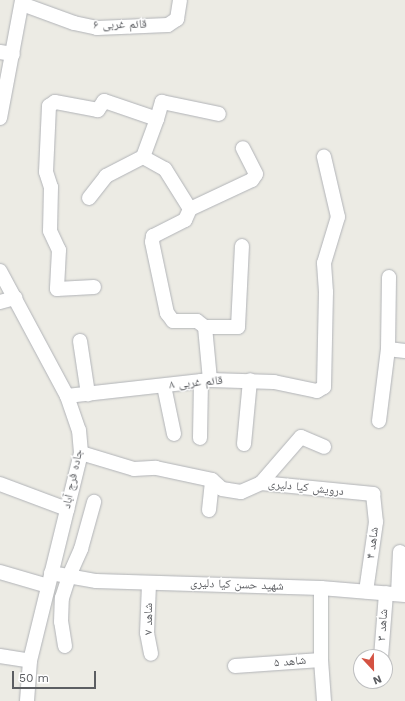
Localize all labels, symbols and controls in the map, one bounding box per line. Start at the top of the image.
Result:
street label: قائم غربی ۶ [93,17,147,33]
street label: قائم غربی ۸ [169,373,223,393]
street label: جاده فرج آباد [60,448,86,510]
street label: درویش کیا دلیری [267,477,345,499]
street label: شاهد ۴ [364,526,382,560]
street label: شهید حسن کیا دلیری [190,576,284,594]
street label: شاهد ۷ [142,603,156,635]
street label: شاهد ۳ [375,608,391,642]
north arrow [353,649,393,689]
street label: شاهد ۵ [273,653,307,671]
scale bar [14,663,98,689]
text: 50 m [19,671,49,685]
text: N [371,672,384,687]

